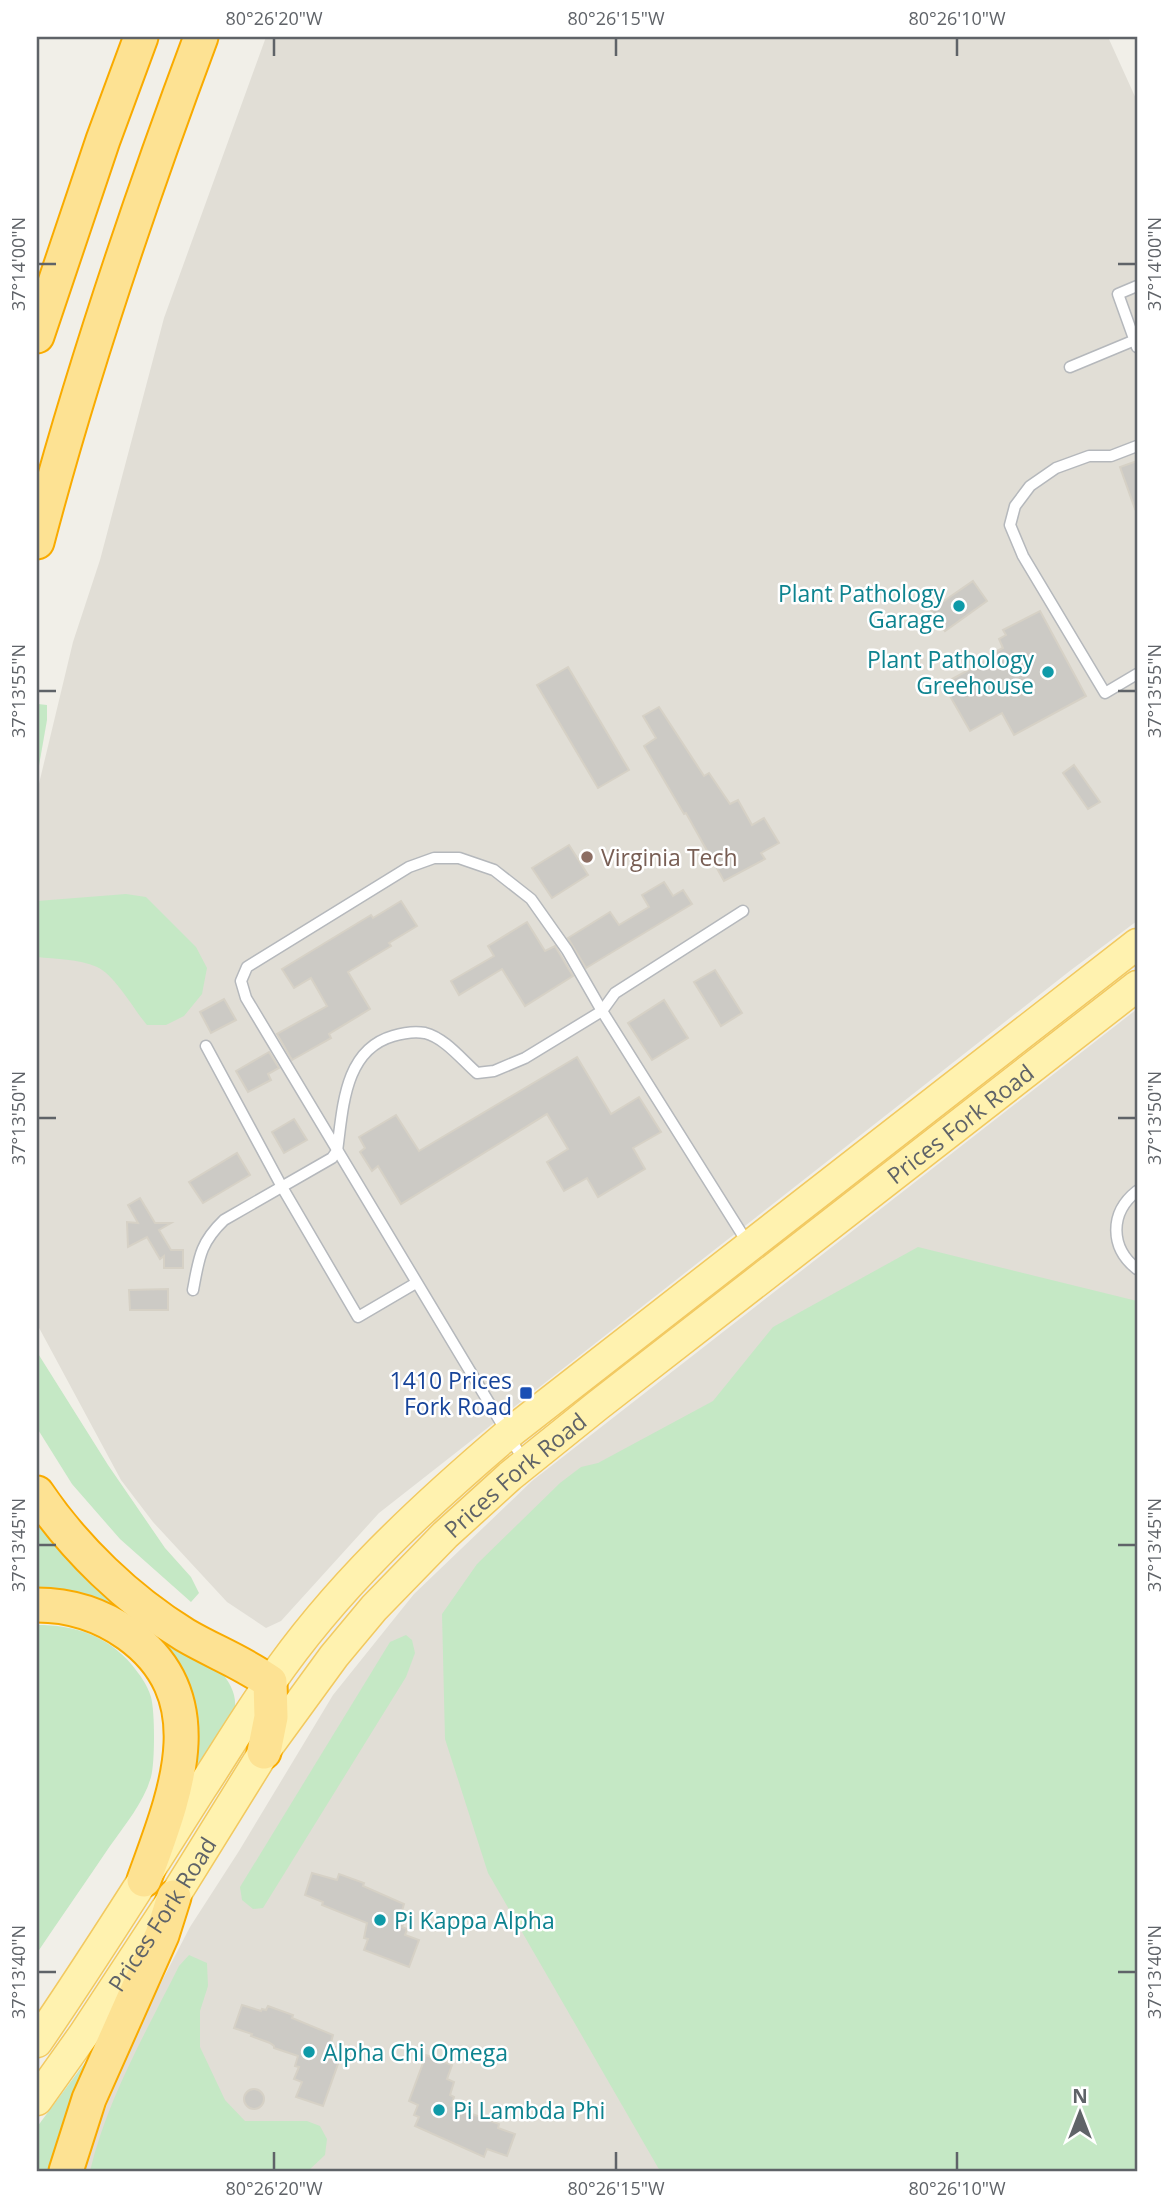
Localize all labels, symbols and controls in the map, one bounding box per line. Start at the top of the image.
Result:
text: 80°26'20"W [225,6,323,30]
text: 80°26'15"W [567,6,665,30]
text: 80°26'10"W [908,6,1006,30]
text: 37°14'00"N [6,217,30,311]
text: 37°14'00"N [1142,217,1166,311]
place label: Plant Pathology Garage [778,577,945,635]
marker: Plant Pathology Garage [951,598,967,614]
place label: Plant Pathology Greehouse [867,643,1034,701]
text: 37°13'55"N [6,644,30,738]
text: 37°13'55"N [1142,644,1166,738]
marker: Plant Pathology Greehouse [1040,664,1056,680]
place label: Virginia Tech [601,841,738,873]
marker: Virginia Tech [579,849,595,865]
street label: Prices Fork Road [880,1056,1040,1191]
text: 37°13'50"N [6,1071,30,1165]
text: 37°13'50"N [1142,1071,1166,1165]
place label: 1410 Prices Fork Road [389,1364,512,1422]
marker: 1410 Prices Fork Road [518,1385,534,1401]
street label: Prices Fork Road [437,1405,593,1545]
text: 37°13'45"N [6,1498,30,1592]
text: 37°13'45"N [1142,1498,1166,1592]
street label: Prices Fork Road [100,1831,224,1998]
place label: Pi Kappa Alpha [394,1904,555,1936]
marker: Pi Kappa Alpha [372,1912,388,1928]
text: 37°13'40"N [6,1925,30,2019]
text: 37°13'40"N [1142,1925,1166,2019]
place label: Alpha Chi Omega [323,2036,508,2068]
marker: Alpha Chi Omega [301,2044,317,2060]
north arrow [1044,2078,1114,2148]
text: N [1072,2083,1088,2109]
place label: Pi Lambda Phi [453,2094,605,2126]
marker: Pi Lambda Phi [431,2102,447,2118]
text: 80°26'20"W [225,2176,323,2200]
text: 80°26'15"W [567,2176,665,2200]
text: 80°26'10"W [908,2176,1006,2200]

